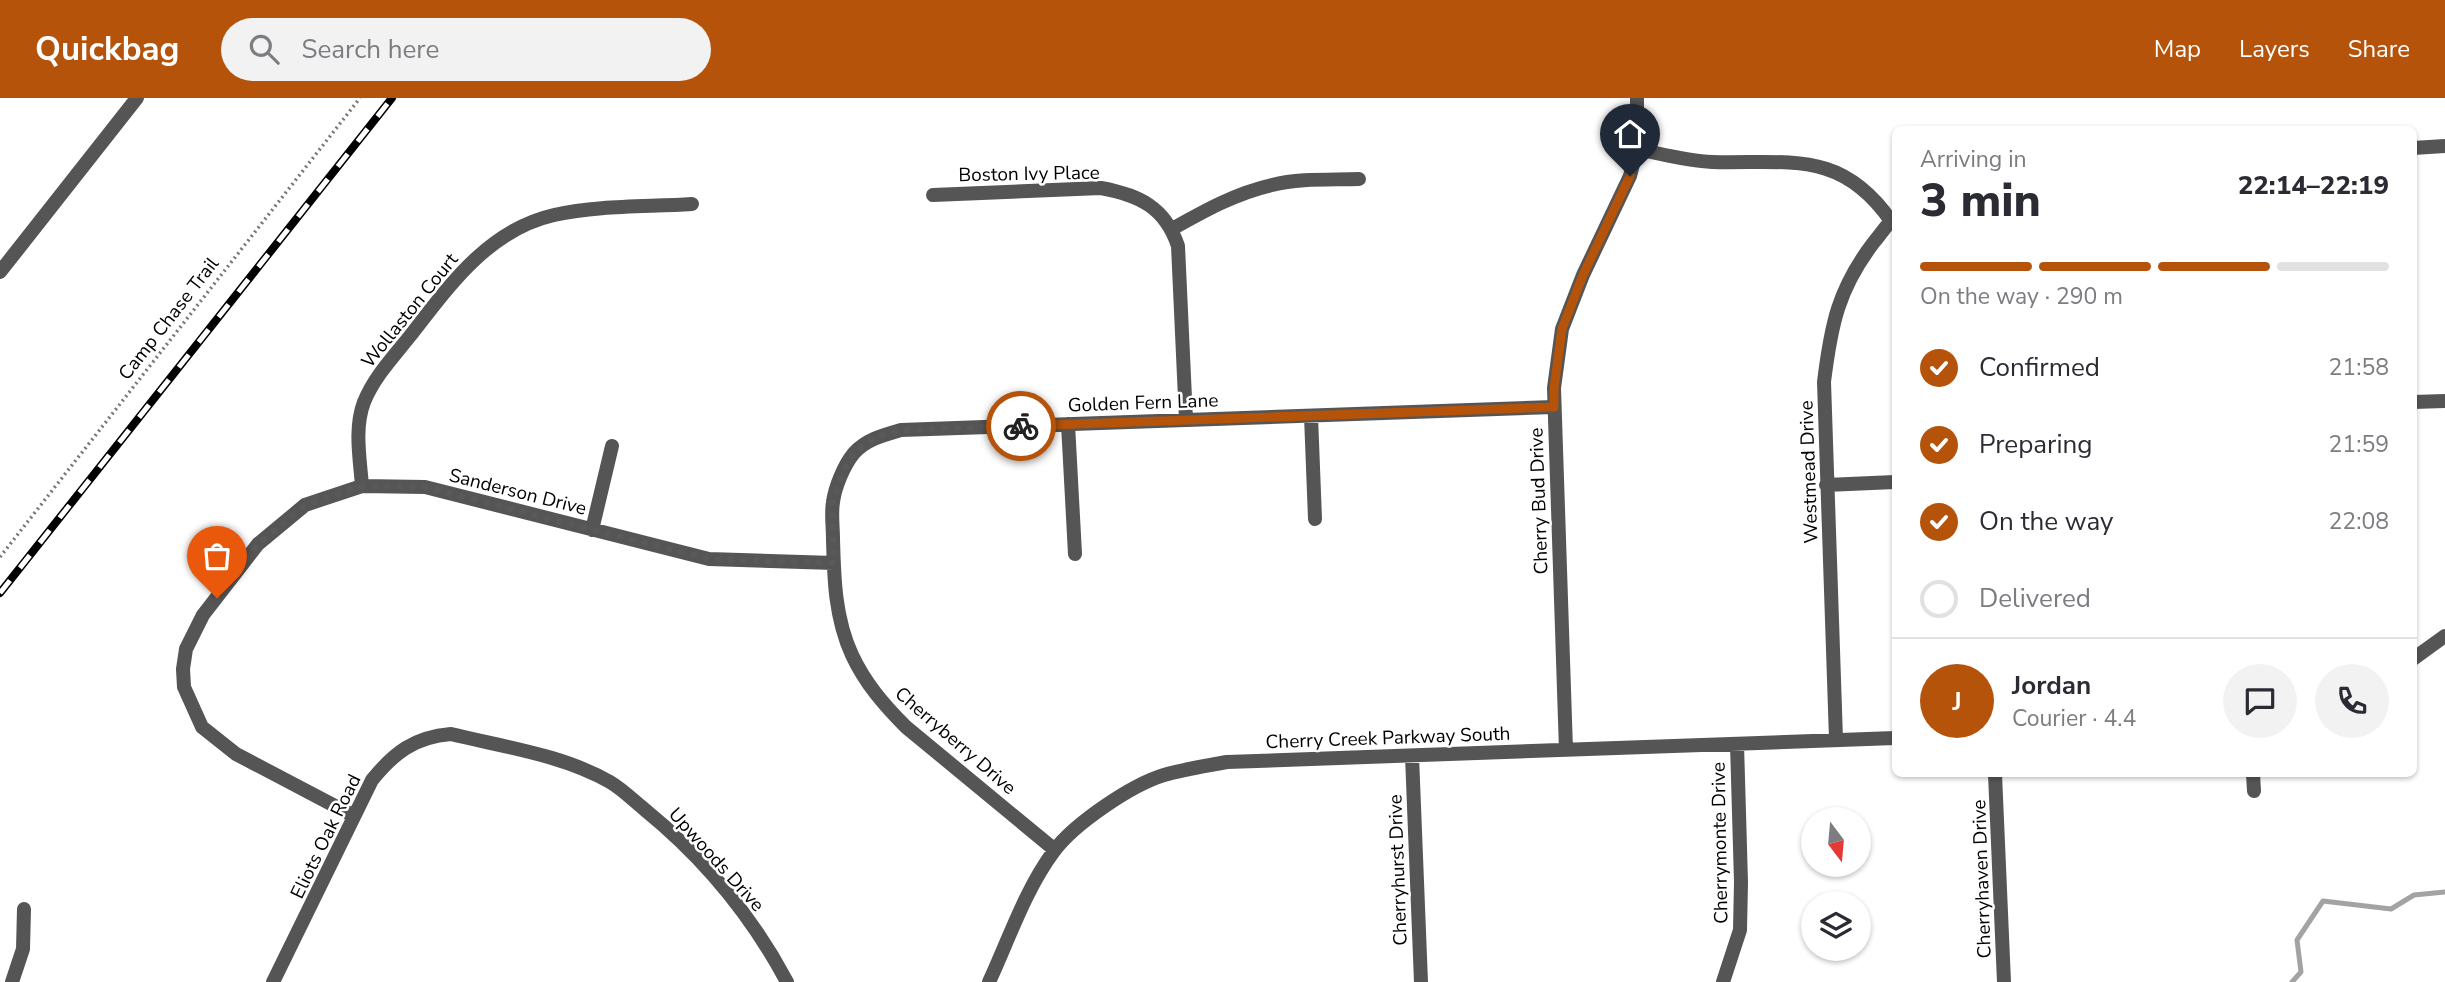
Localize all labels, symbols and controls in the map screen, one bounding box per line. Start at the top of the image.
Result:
search box [221,18,711,81]
text: Quickbag [35,27,179,72]
icon: search [245,30,283,68]
text: Search here [301,32,439,67]
text: Map [2154,33,2201,65]
text: Layers [2239,33,2310,65]
text: Share [2348,33,2410,65]
pin [1600,104,1660,176]
icon: home [1611,115,1649,153]
text: Arriving in [1920,144,2027,175]
street label: Boston Ivy Place [958,160,1100,188]
text: 22:14–22:19 [2238,168,2389,203]
text: 3 min [1920,169,2041,232]
street label: Wollaston Court [355,247,464,374]
street label: Camp Chase Trail [113,251,225,385]
text: On the way · 290 m [1920,281,2123,312]
icon: check [1920,349,1958,387]
text: Confirmed [1979,350,2100,385]
text: 21:58 [2329,352,2389,383]
street label: Golden Fern Lane [1067,387,1219,419]
courier [986,391,1056,461]
street label: Westmead Drive [1794,400,1824,544]
icon: bike [1002,407,1040,445]
icon: check [1920,426,1958,464]
street label: Cherry Bud Drive [1523,427,1555,575]
text: Preparing [1979,427,2092,462]
text: 21:59 [2329,429,2389,460]
street label: Sanderson Drive [446,462,589,522]
icon: check [1920,503,1958,541]
text: On the way [1979,504,2113,539]
text: 22:08 [2329,506,2389,537]
pin [187,526,247,598]
icon: bag [198,537,236,575]
text: Delivered [1979,581,2091,616]
button: chat [2223,664,2297,738]
button: phone [2315,664,2389,738]
text: Jordan [2012,668,2091,703]
street label: Cherryberry Drive [889,681,1021,801]
text: J [1952,684,1962,719]
text: Courier · 4.4 [2012,703,2136,734]
street label: Cherry Creek Parkway South [1265,721,1511,755]
street label: Cherrymonte Drive [1706,762,1734,924]
street label: Eliots Oak Road [285,770,367,903]
street label: Cherryhurst Drive [1382,794,1414,946]
street label: Cherryhaven Drive [1966,799,1998,959]
street label: Upwoods Drive [662,802,770,917]
north arrow [1801,807,1871,877]
map controls [1801,807,1871,961]
button: layers [1801,891,1871,961]

